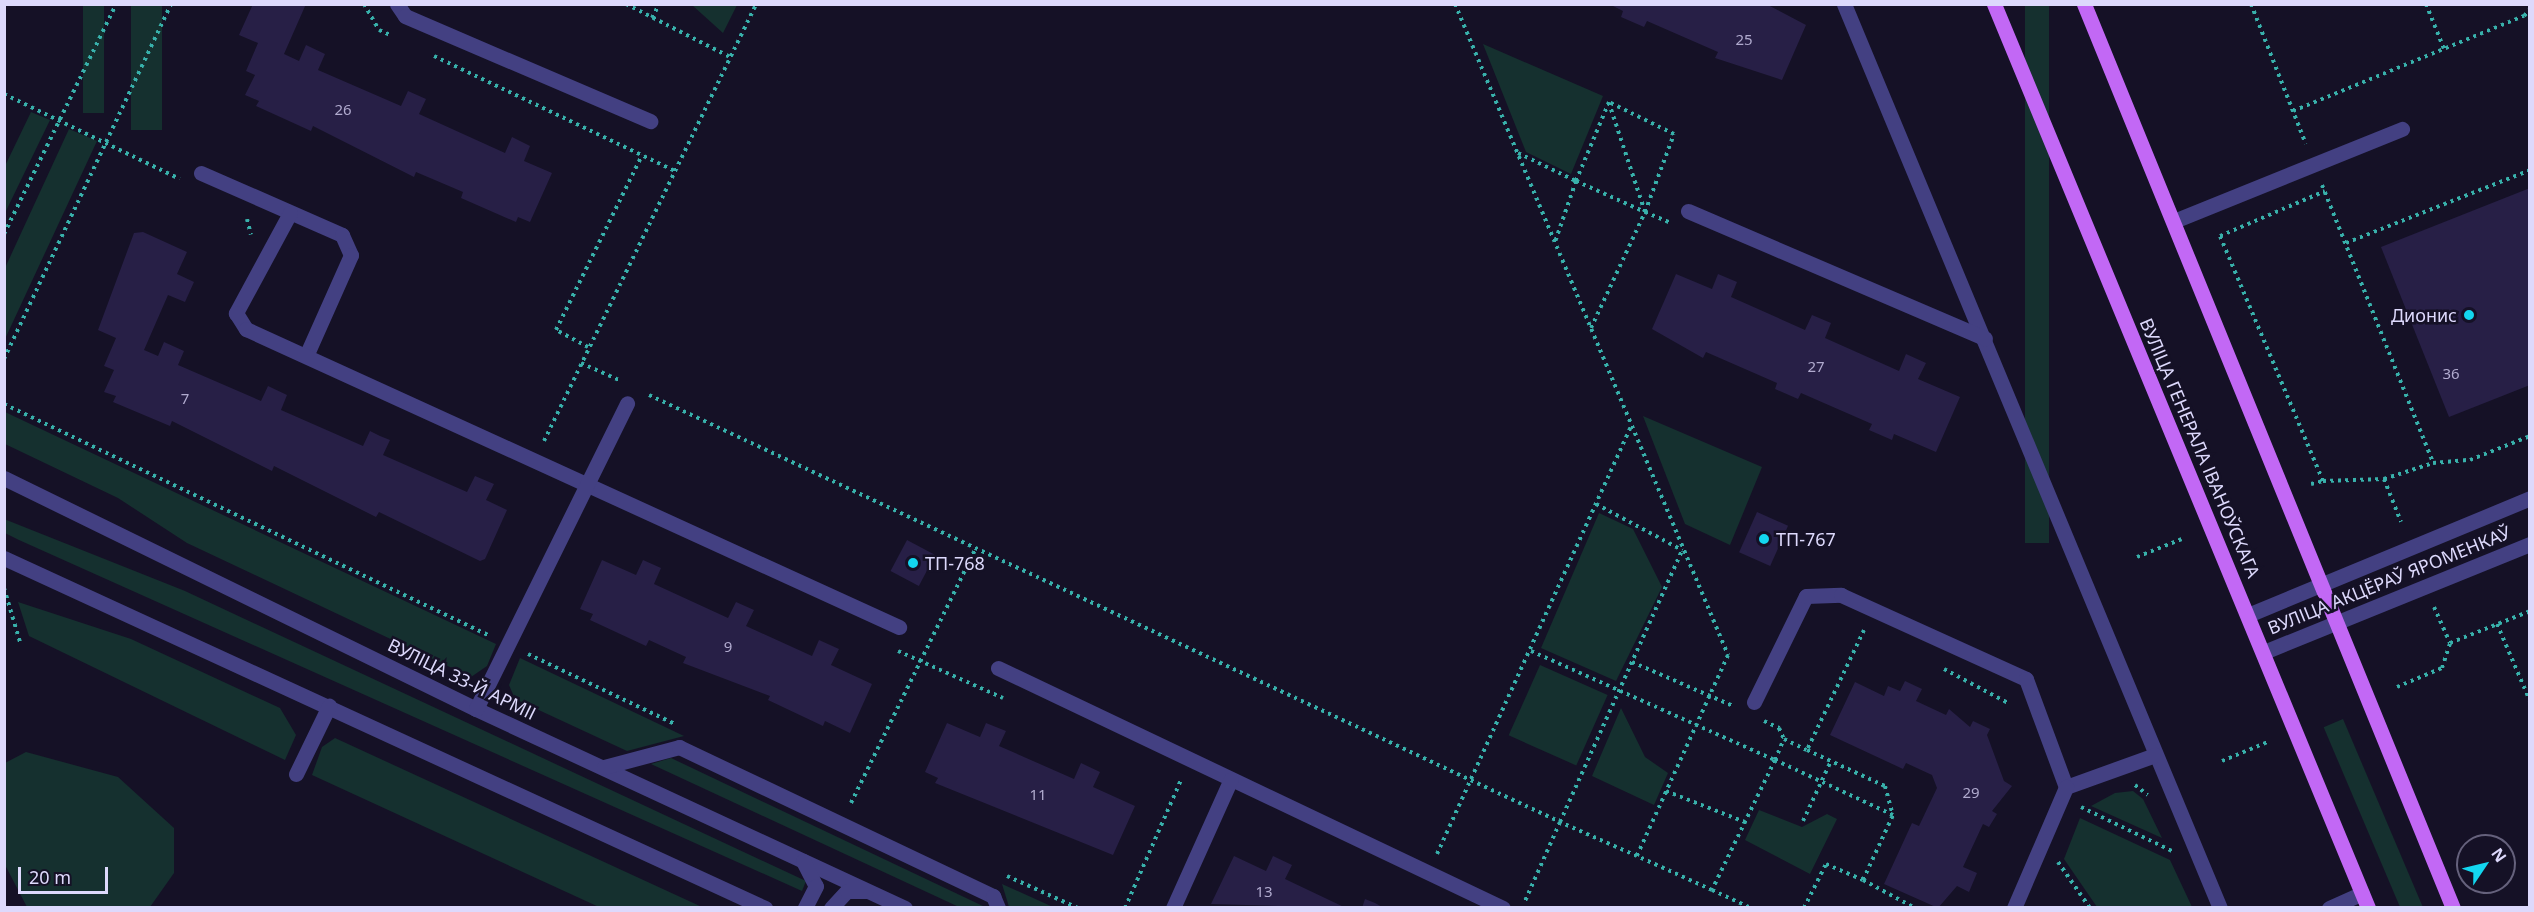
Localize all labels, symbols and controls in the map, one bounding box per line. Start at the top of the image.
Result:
house number: 25 [1735,31,1753,49]
house number: 26 [334,101,352,119]
place label: Дионис [2391,304,2457,326]
marker: Дионис [2462,308,2476,322]
street label: ВУЛІЦА ГЕНЕРАЛА ІВАНОЎСКАГА [2135,315,2265,581]
house number: 27 [1807,358,1825,376]
house number: 36 [2442,365,2460,383]
house number: 7 [181,390,189,408]
street label: ВУЛІЦА АКЦЁРАЎ ЯРОМЕНКАЎ [2264,521,2514,639]
place label: ТП-767 [1776,528,1836,550]
marker: ТП-767 [1757,532,1771,546]
place label: ТП-768 [925,552,985,574]
marker: ТП-768 [906,556,920,570]
street label: ВУЛІЦА 33-Й АРМІІ [384,634,540,724]
house number: 9 [724,638,732,656]
house number: 29 [1962,784,1980,802]
house number: 11 [1029,786,1047,804]
north arrow [2456,834,2516,894]
text: N [2486,843,2512,866]
scale bar [21,855,111,893]
text: 20 m [29,865,71,889]
house number: 13 [1255,883,1273,901]

